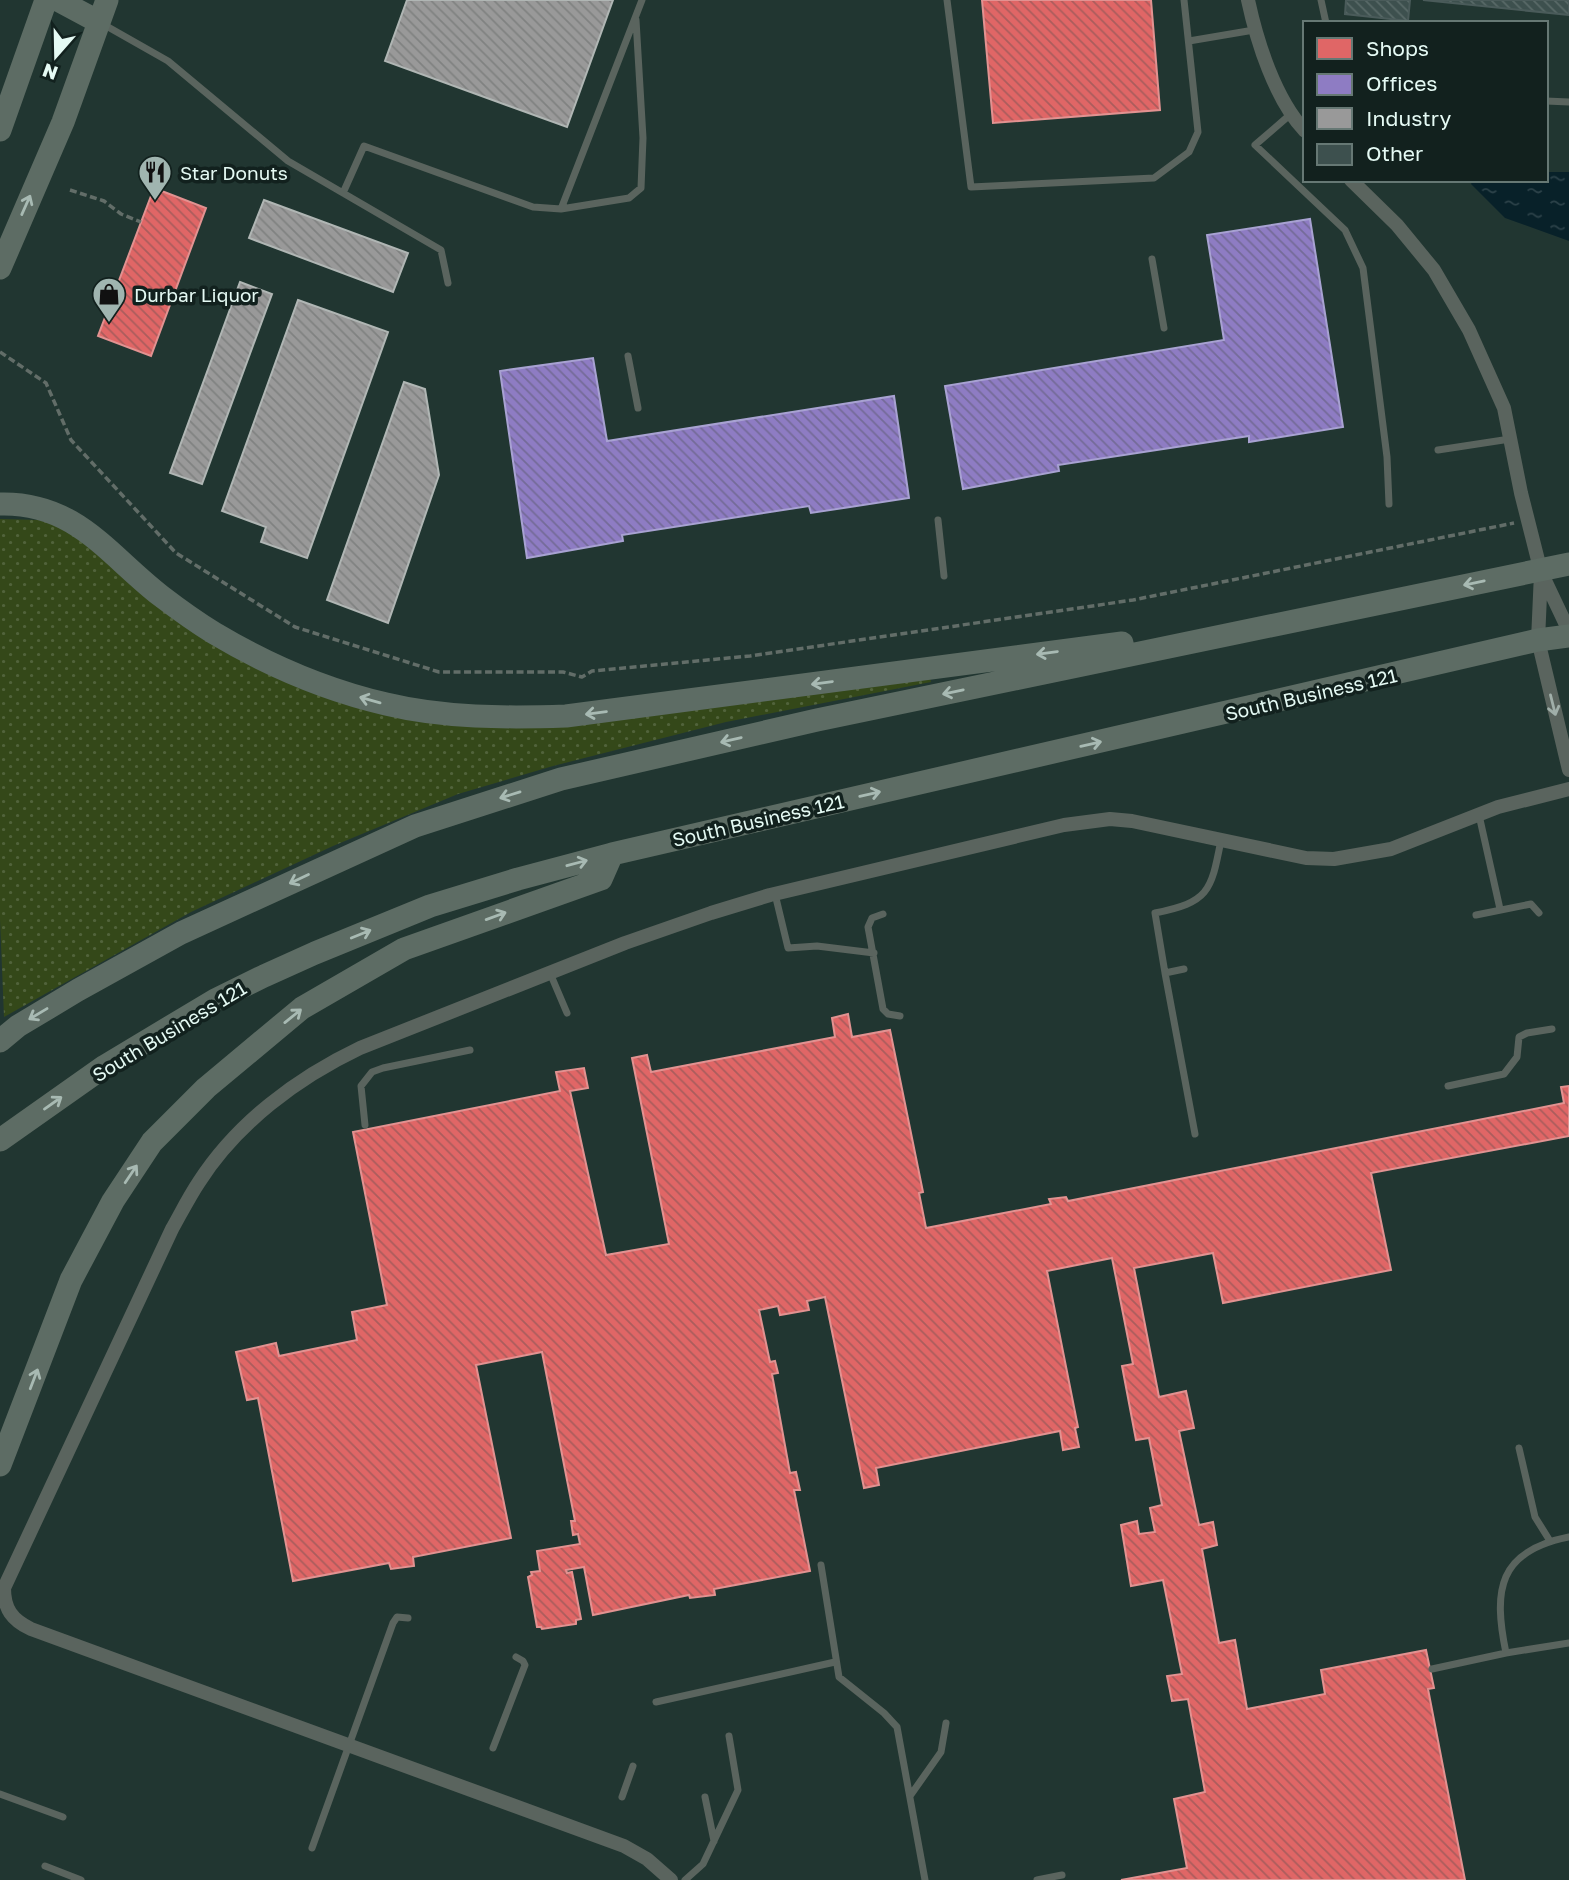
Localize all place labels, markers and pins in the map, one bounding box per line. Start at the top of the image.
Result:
restaurant icon: Star Donuts [136,153,174,202]
place label: Star Donuts [180,161,288,184]
shop icon: Durbar Liquor [90,275,128,324]
place label: Durbar Liquor [134,283,259,306]

